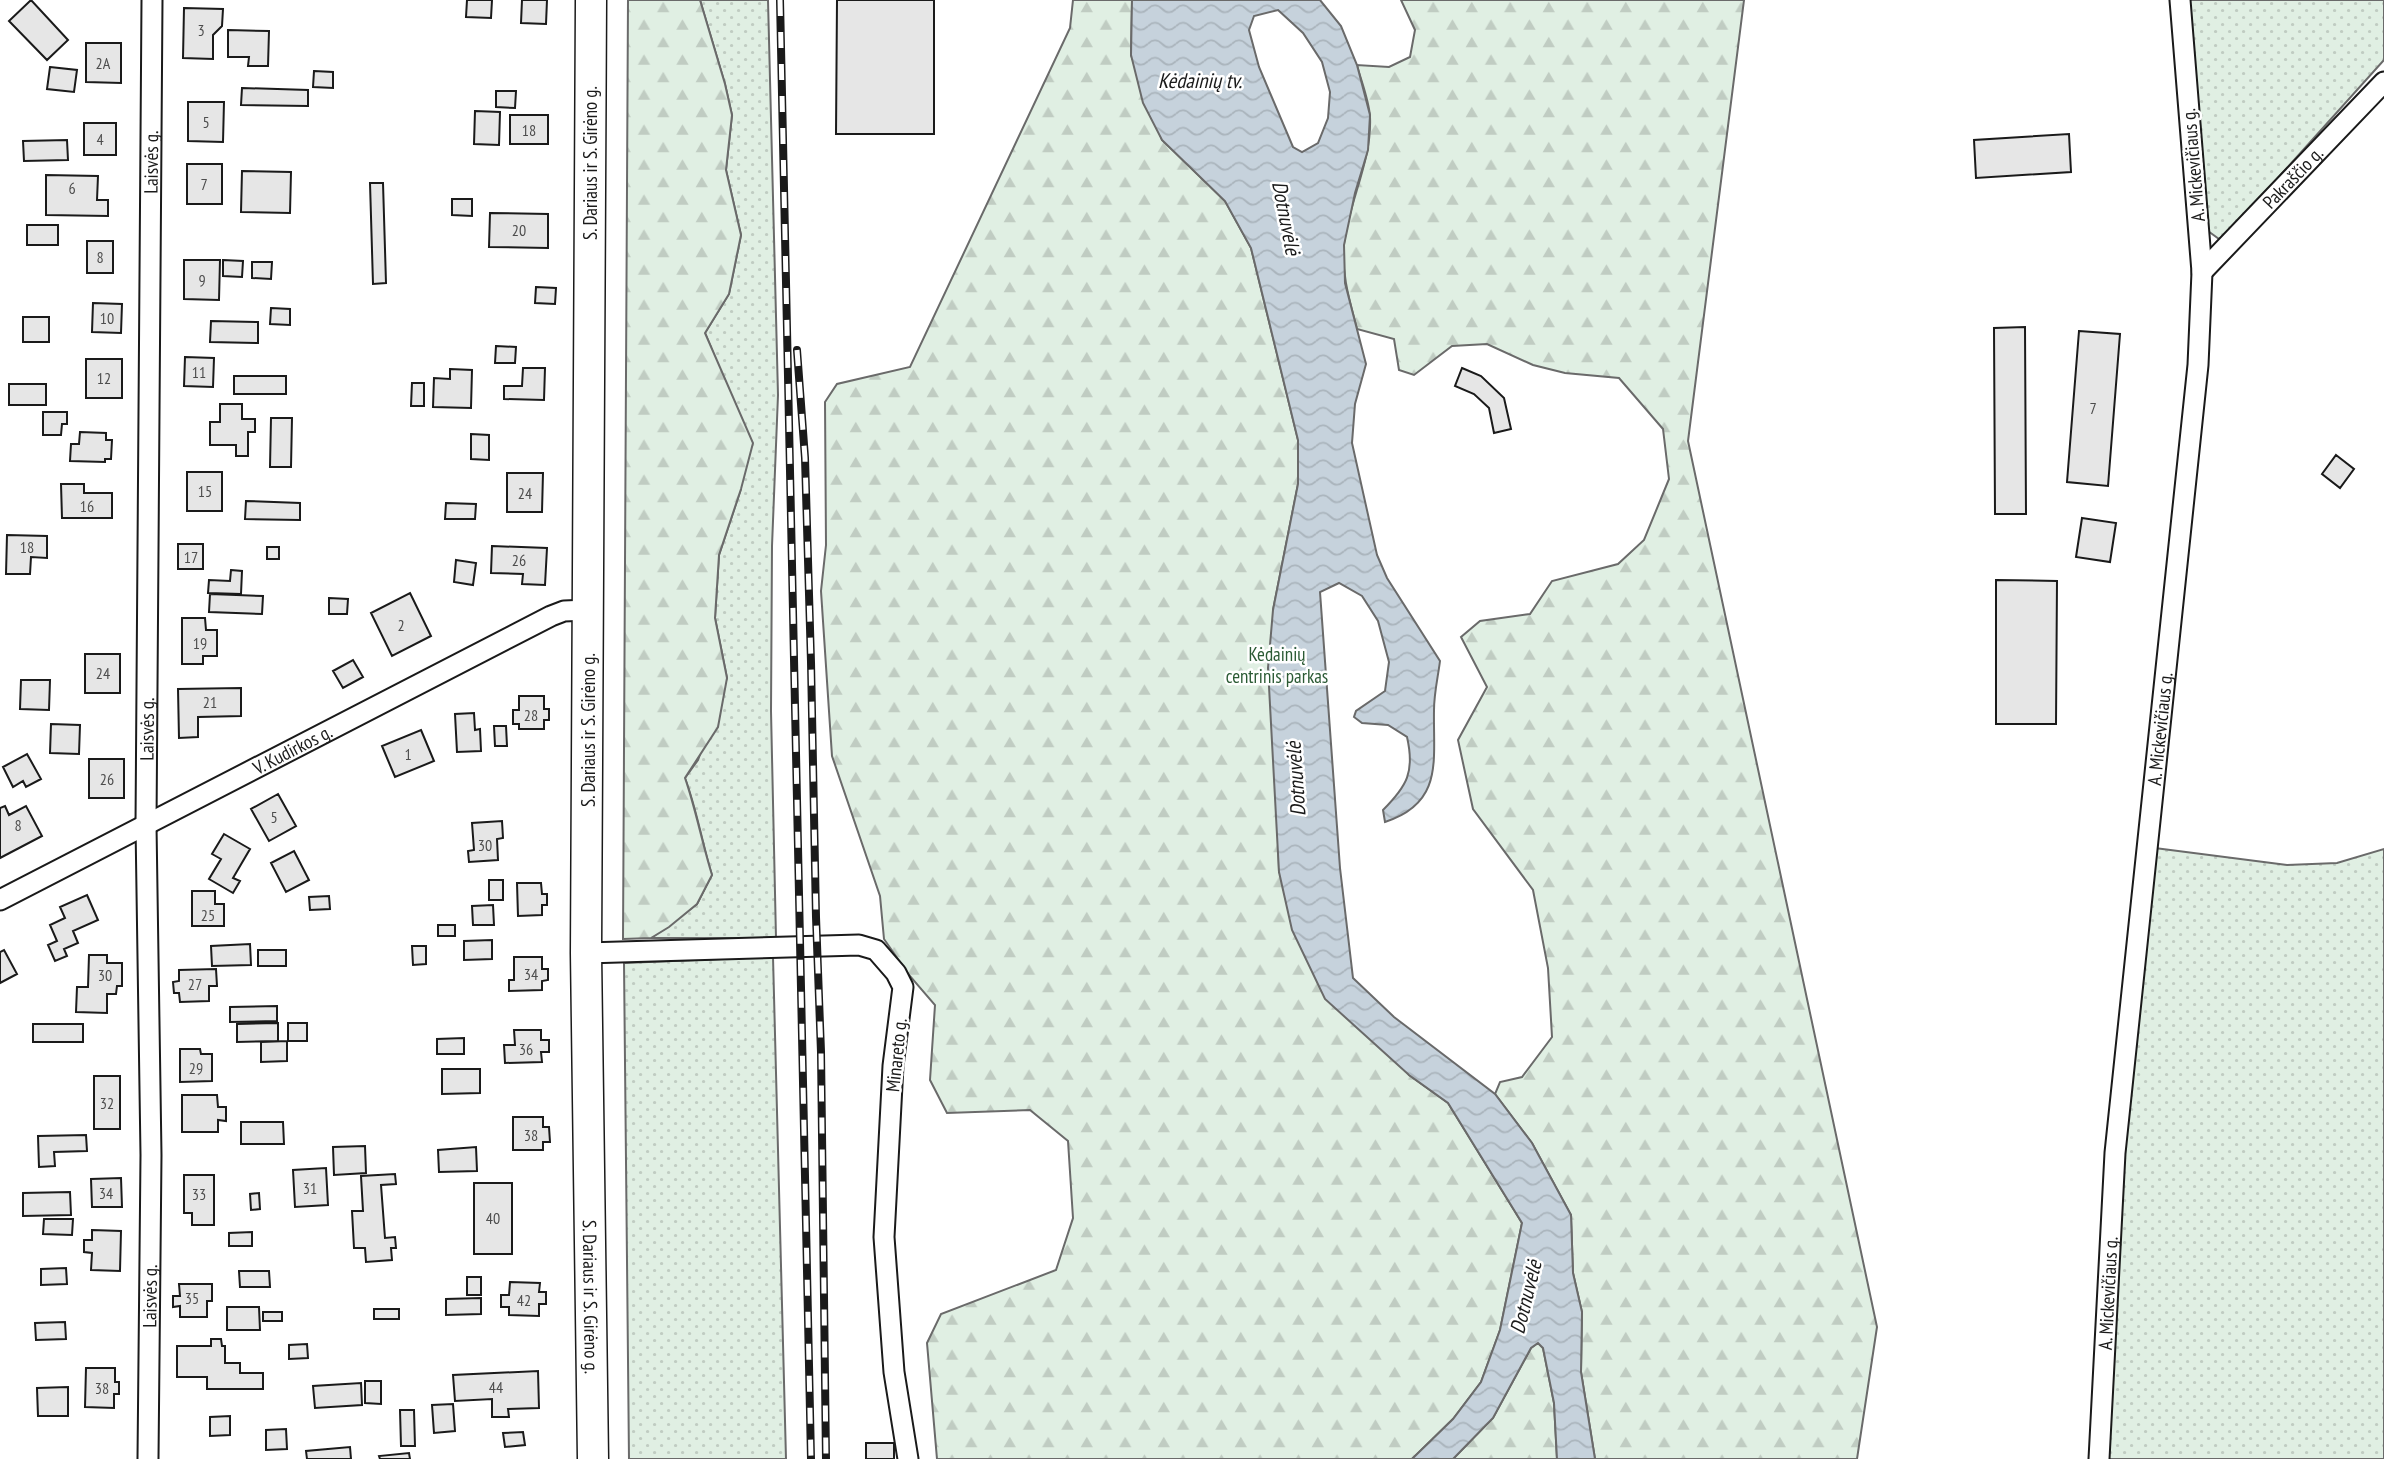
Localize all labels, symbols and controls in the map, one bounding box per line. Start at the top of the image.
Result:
house number: 3 [197,20,205,40]
house number: 2A [96,53,111,73]
water label: Kėdainių tv. [1158,67,1242,94]
street label: S. Dariaus ir S. Girėno g. [578,86,602,240]
street label: A. Mickevičiaus g. [2176,107,2210,223]
house number: 5 [202,112,210,132]
house number: 18 [522,120,536,140]
house number: 4 [96,129,104,149]
street label: Laisvės g. [139,130,163,194]
street label: Pakraščio g. [2257,141,2328,214]
house number: 7 [200,174,208,194]
house number: 6 [68,178,76,198]
water label: Dotnuvėlė [1266,179,1307,258]
house number: 20 [512,220,526,240]
house number: 8 [96,247,104,267]
house number: 9 [198,270,206,290]
house number: 10 [100,308,114,328]
house number: 11 [192,362,206,382]
house number: 12 [97,368,111,388]
house number: 7 [2089,398,2097,418]
house number: 15 [198,481,212,501]
house number: 24 [518,483,532,503]
house number: 16 [80,496,94,516]
house number: 18 [20,537,34,557]
house number: 17 [184,547,198,567]
house number: 26 [512,550,526,570]
house number: 2 [397,615,405,635]
house number: 19 [193,633,207,653]
park label: Kėdainių centrinis parkas [1226,642,1328,688]
street label: S. Dariaus ir S. Girėno g. [576,653,600,807]
house number: 24 [96,663,110,683]
street label: A. Mickevičiaus g. [2142,671,2178,787]
house number: 21 [203,692,217,712]
street label: Laisvės g. [134,697,159,761]
house number: 28 [524,705,538,725]
street label: V. Kudirkos g. [248,719,336,780]
water label: Dotnuvėlė [1279,740,1312,817]
house number: 1 [404,744,412,764]
house number: 26 [100,769,114,789]
house number: 5 [270,807,278,827]
house number: 8 [14,815,22,835]
house number: 30 [478,835,492,855]
house number: 25 [201,905,215,925]
house number: 34 [524,964,538,984]
house number: 30 [98,965,112,985]
house number: 27 [188,974,202,994]
street label: Minareto g. [880,1017,912,1093]
house number: 36 [519,1039,533,1059]
house number: 29 [189,1058,203,1078]
house number: 32 [100,1093,114,1113]
house number: 38 [524,1125,538,1145]
house number: 31 [303,1178,317,1198]
house number: 34 [99,1183,113,1203]
house number: 33 [192,1184,206,1204]
house number: 40 [486,1208,500,1228]
street label: S. Dariaus ir S. Girėno g. [578,1220,604,1374]
street label: A. Mickevičiaus g. [2093,1236,2123,1351]
water label: Dotnuvėlė [1503,1256,1548,1336]
street label: Laisvės g. [137,1264,162,1328]
house number: 35 [185,1288,199,1308]
house number: 42 [517,1290,531,1310]
house number: 44 [489,1377,503,1397]
house number: 38 [95,1378,109,1398]

